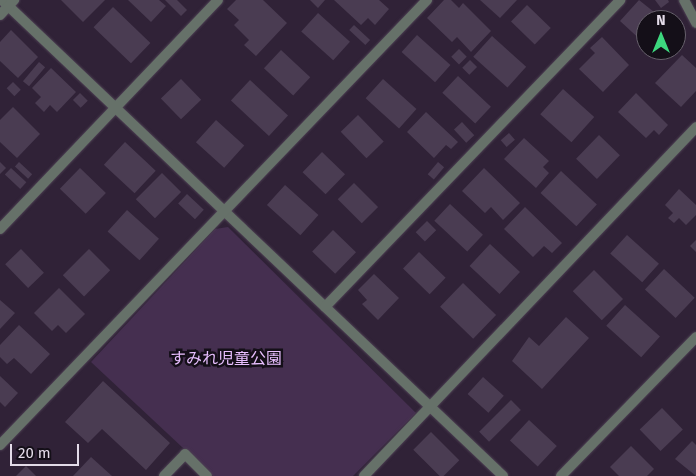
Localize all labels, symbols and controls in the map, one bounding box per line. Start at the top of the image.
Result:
north arrow [636,10,686,60]
text: N [656,12,666,29]
park label: すみれ児童公園 [170,349,282,369]
scale bar [12,434,81,466]
text: 20 m [18,444,51,462]

